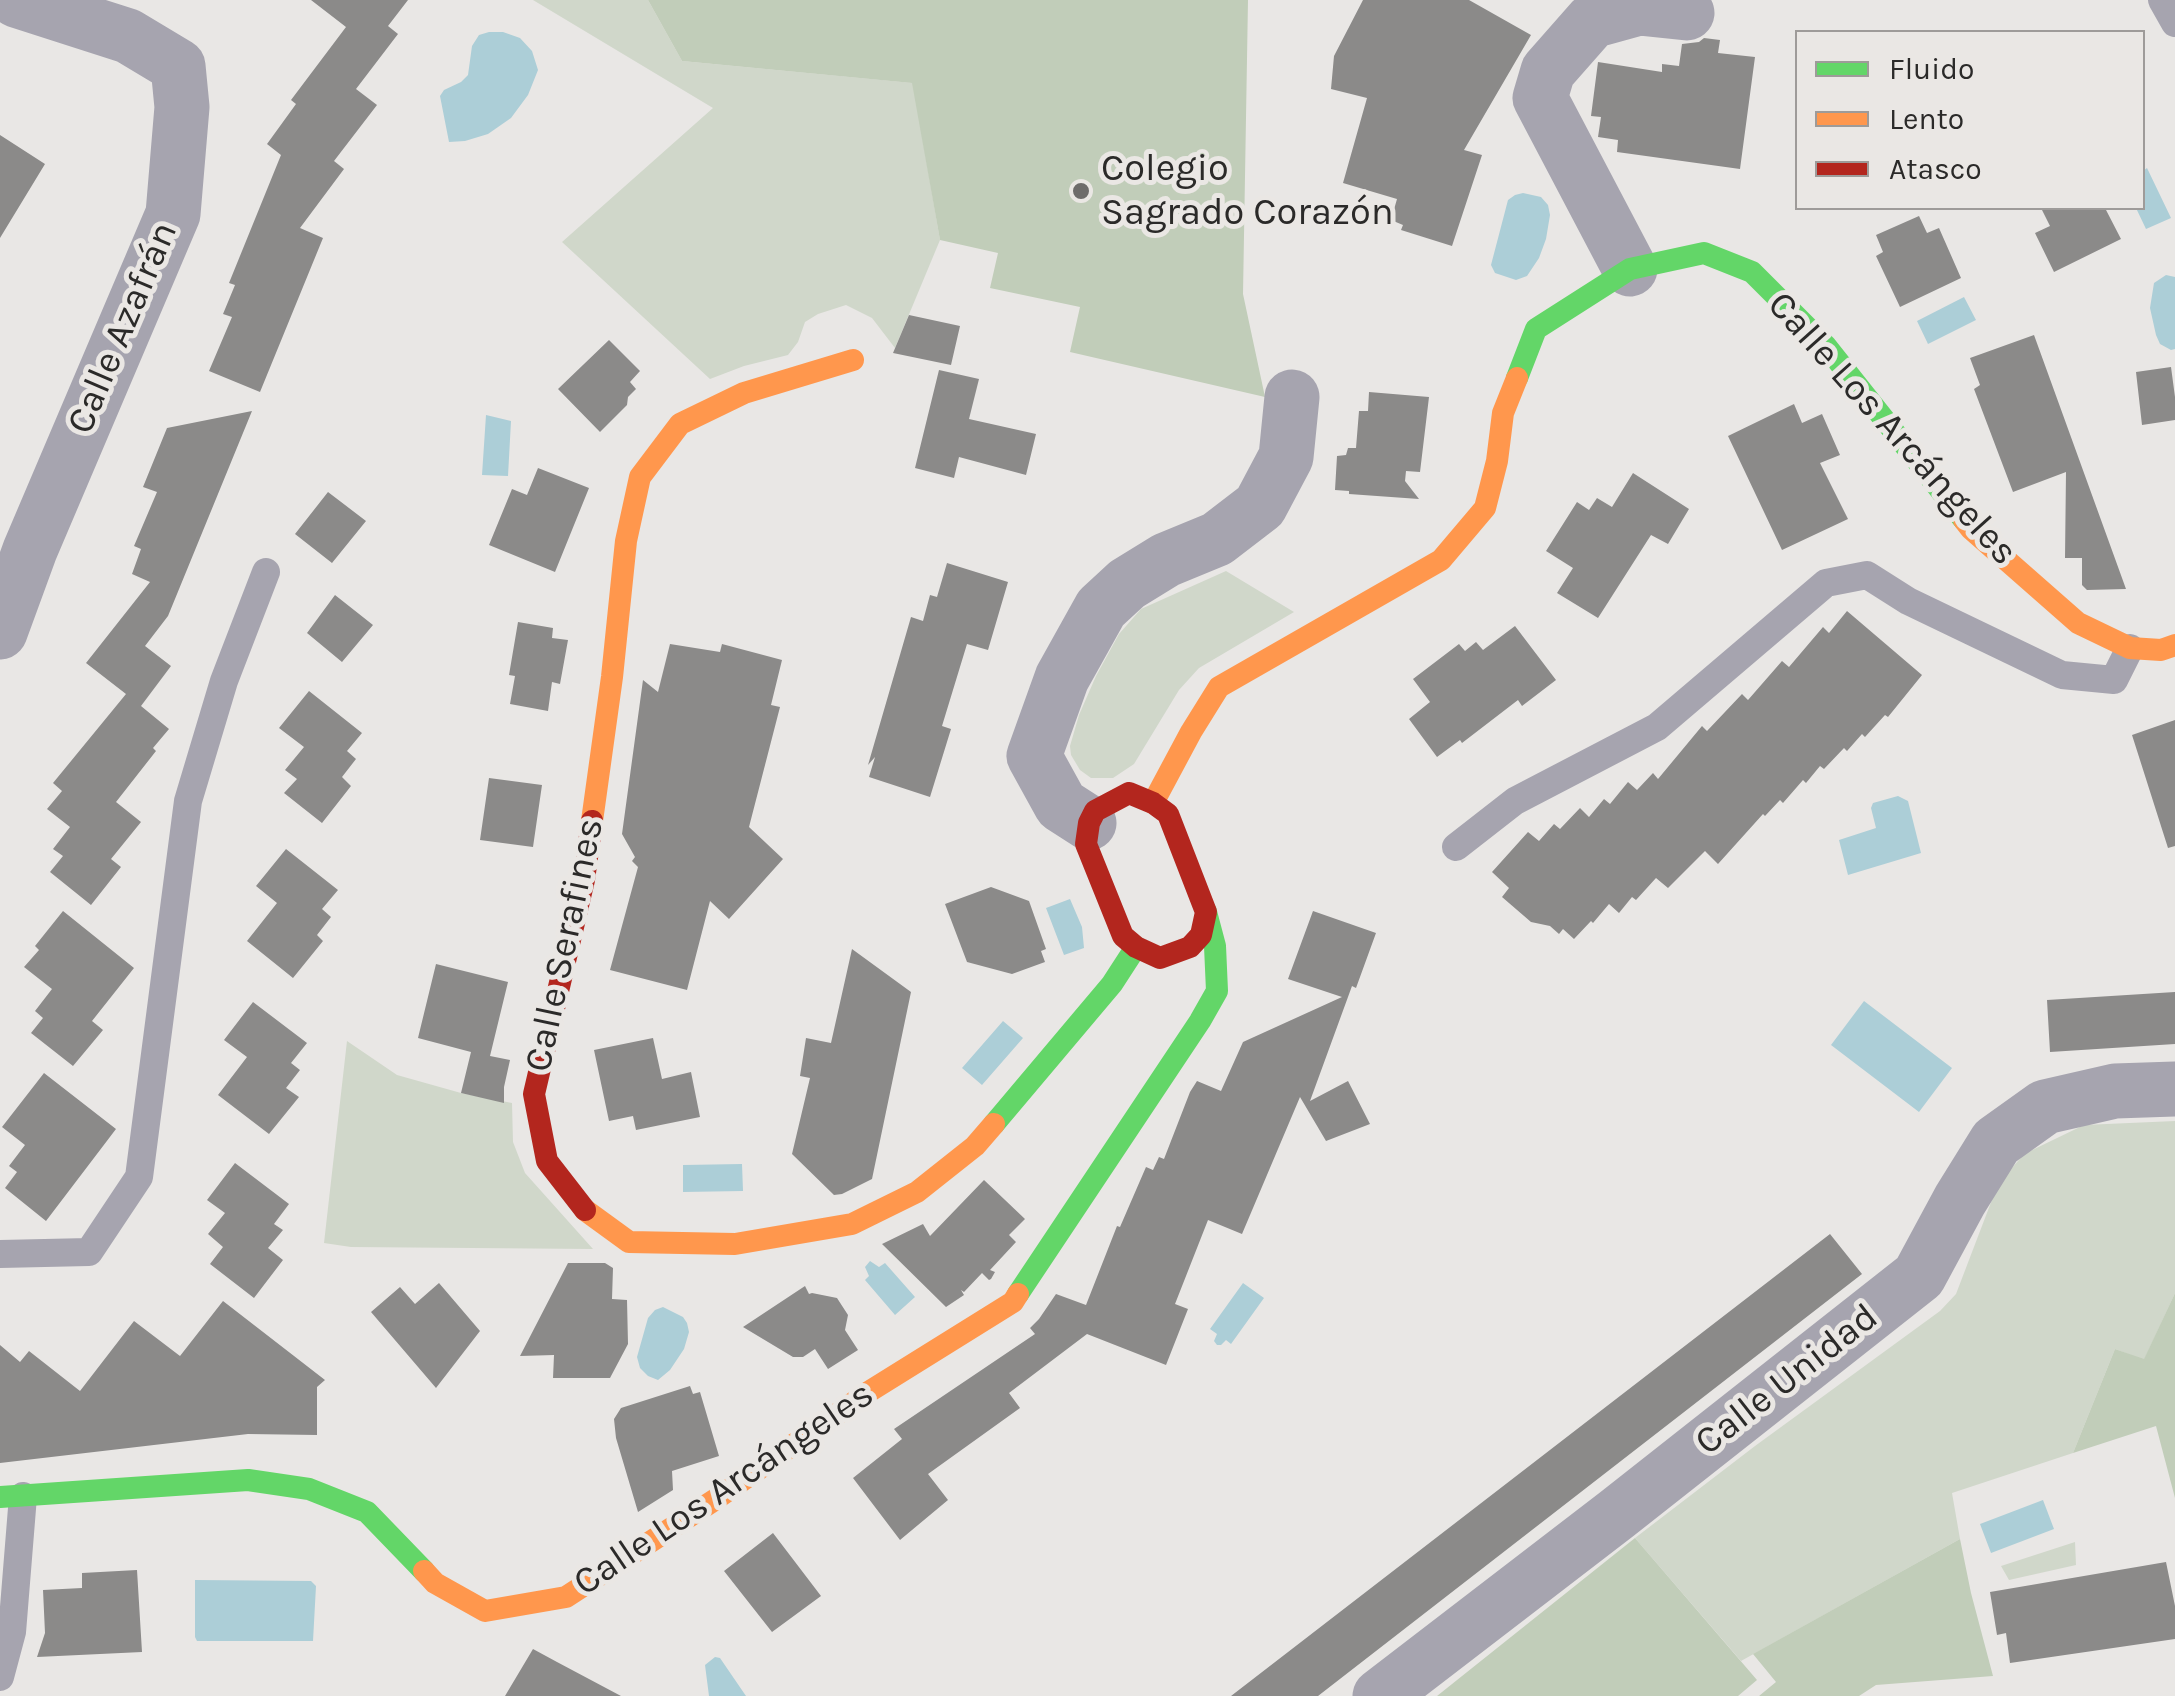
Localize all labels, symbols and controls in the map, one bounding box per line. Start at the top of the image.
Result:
legend [1795,30,2145,210]
text: Fluido [1889,51,1974,87]
text: Lento [1889,101,1964,137]
place label: Colegio Sagrado Corazón [1101,146,1394,235]
text: Atasco [1889,151,1982,187]
marker: Colegio Sagrado Corazón [1070,180,1092,202]
street label: Calle Azafrán [58,215,188,441]
street label: Calle Los Arcángeles [1757,283,2027,575]
street label: Calle Serafines [516,814,614,1076]
street label: Calle Unidad [1687,1295,1887,1465]
street label: Calle Los Arcángeles [565,1372,883,1606]

